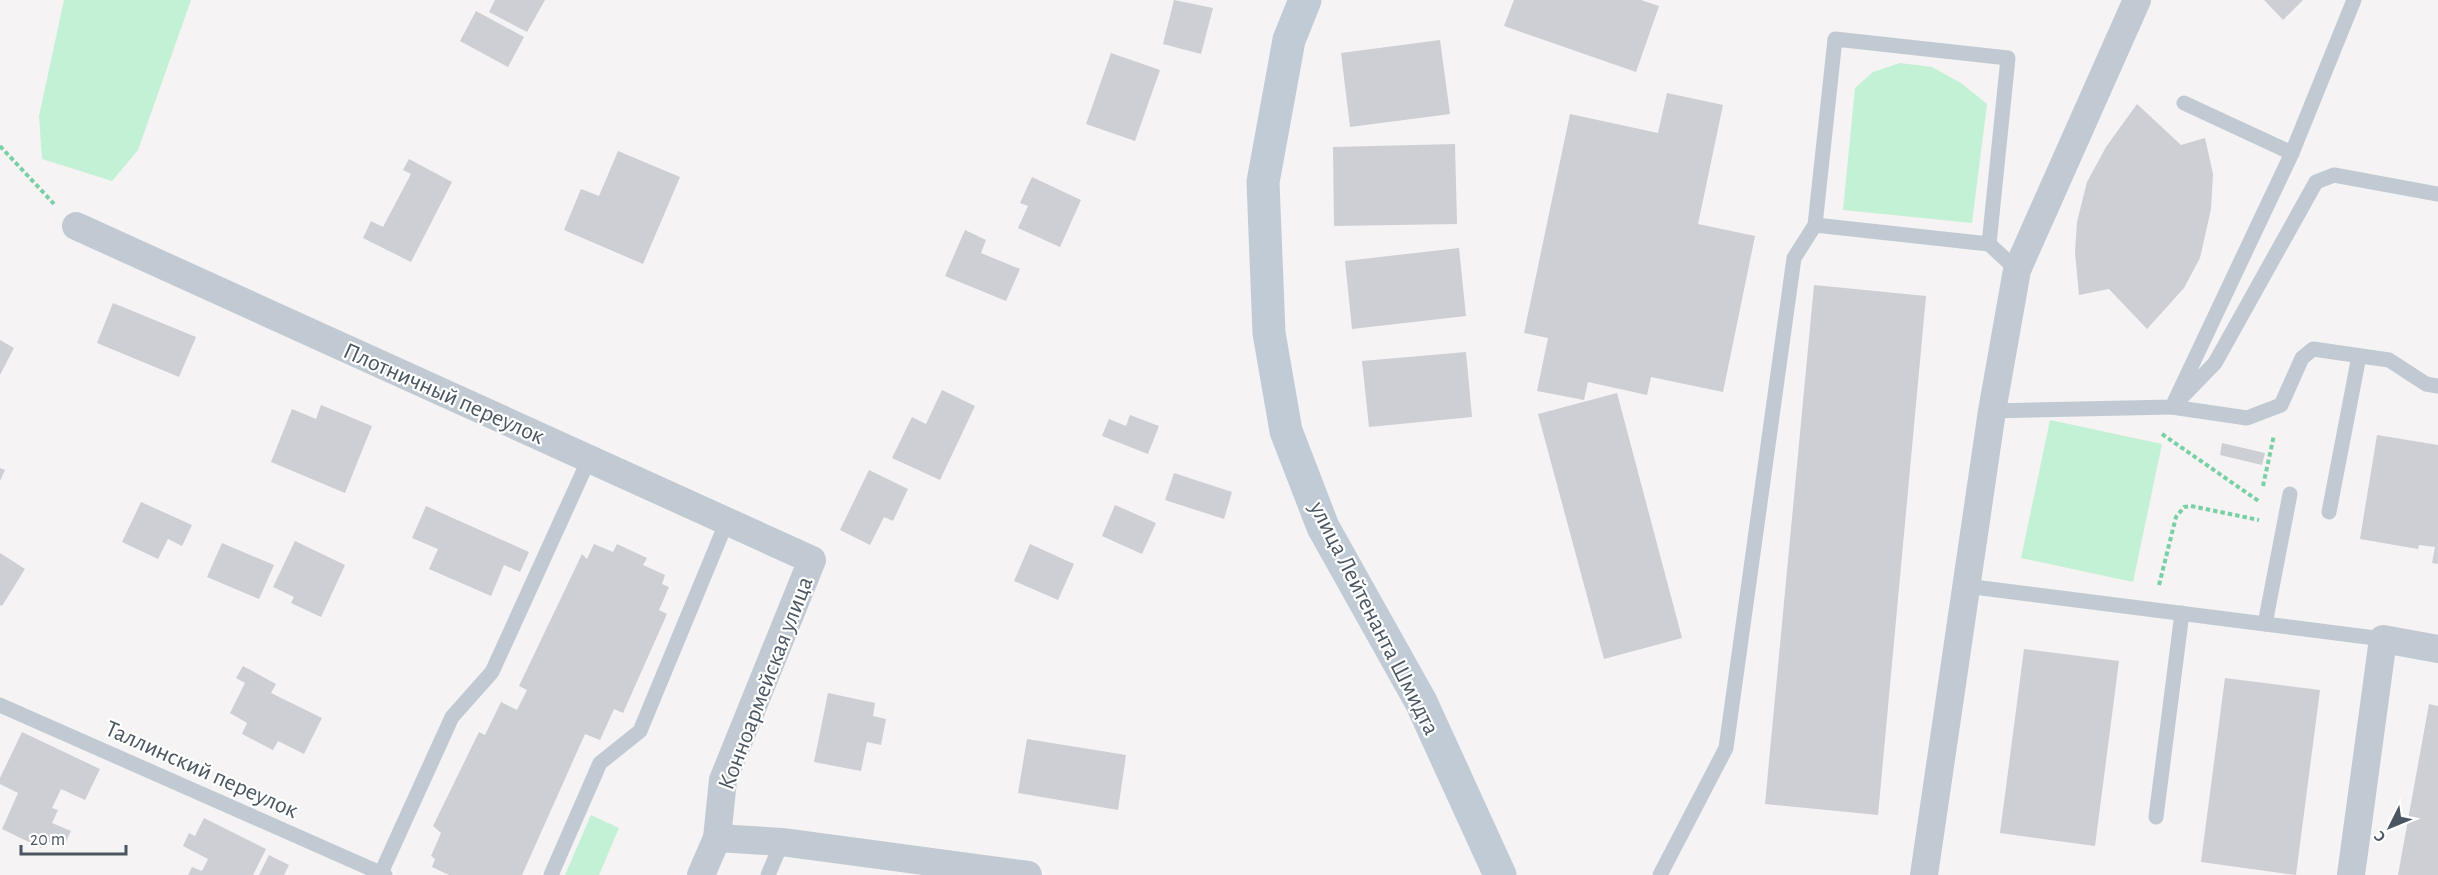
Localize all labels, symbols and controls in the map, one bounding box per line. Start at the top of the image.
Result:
street label: Плотничный переулок [339,339,548,449]
street label: улица Лейтенанта Шмидта [1304,497,1443,739]
street label: Конноармейская улица [714,573,818,793]
street label: Таллинский переулок [102,717,301,823]
north arrow [2360,797,2420,857]
scale bar [21,818,126,856]
text: С [2371,828,2389,845]
text: 20 m [30,831,65,849]

